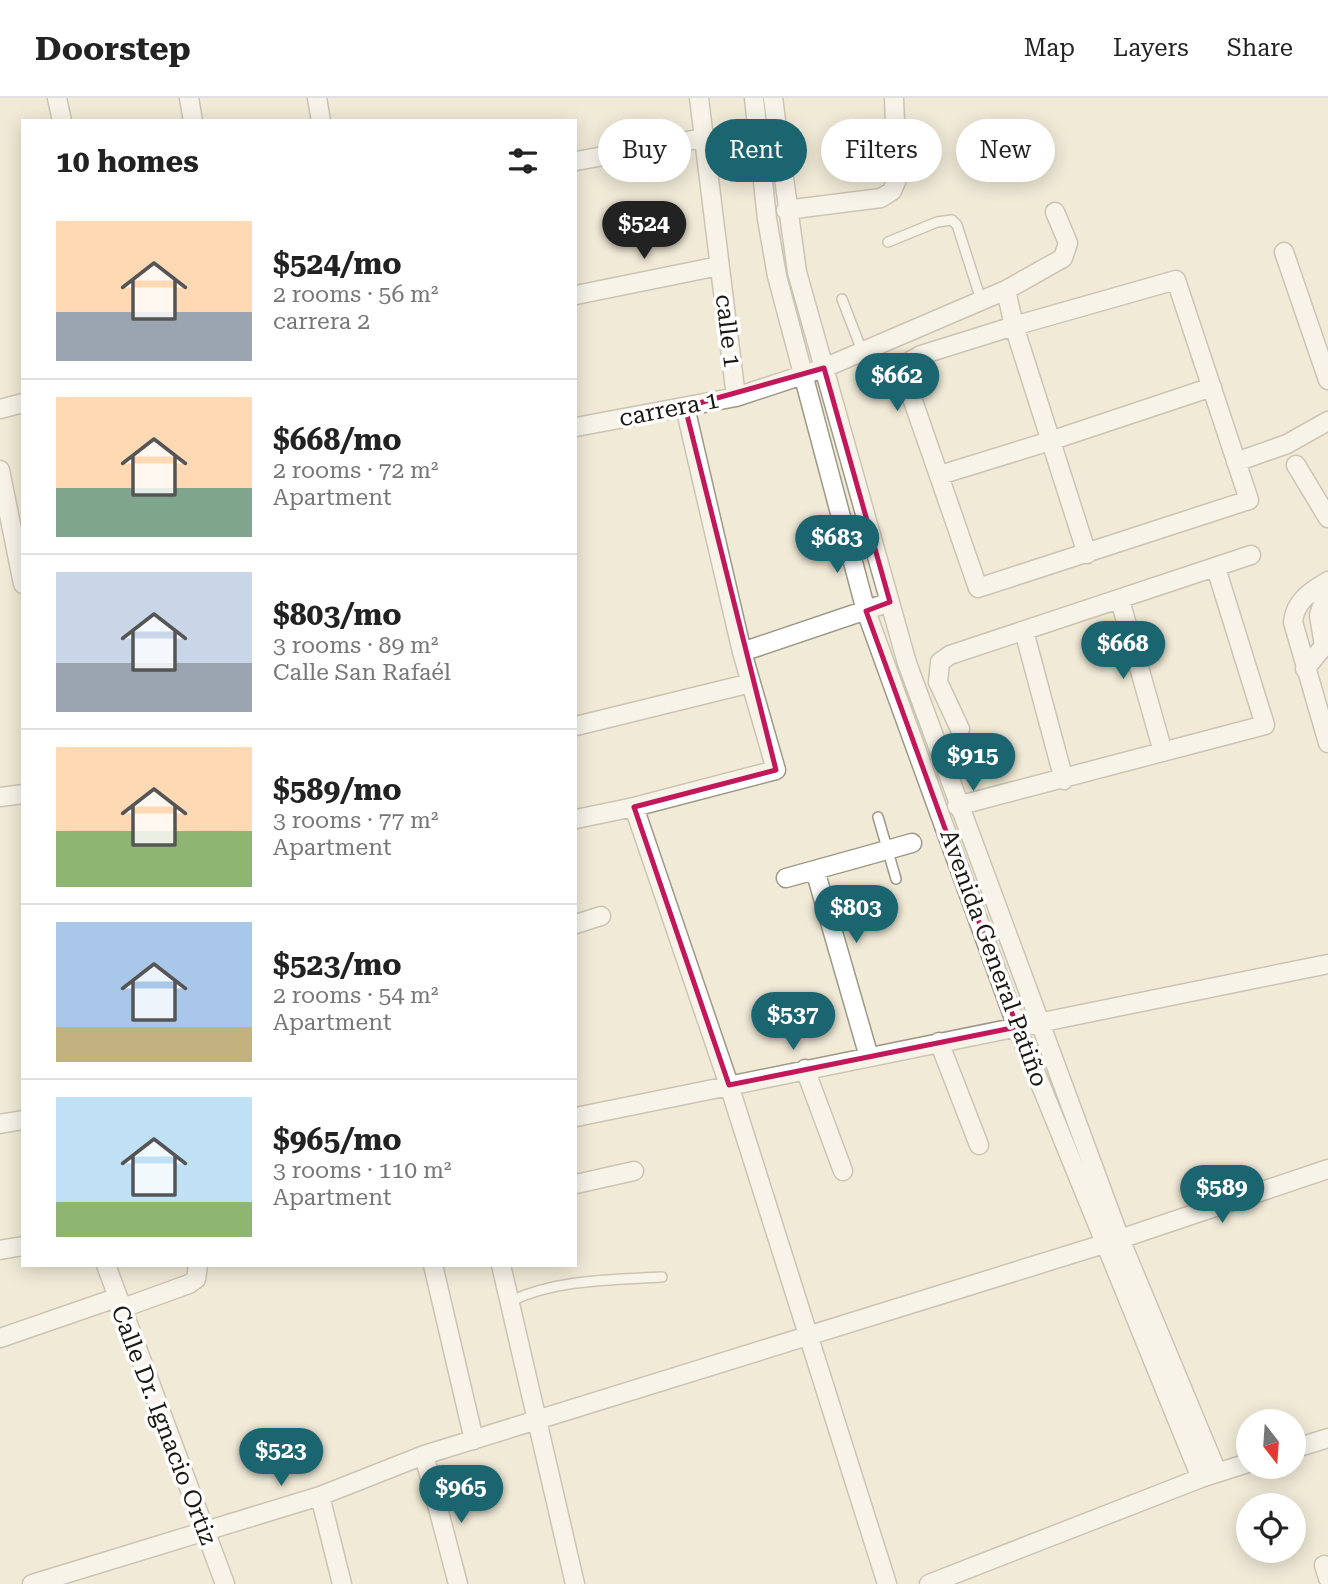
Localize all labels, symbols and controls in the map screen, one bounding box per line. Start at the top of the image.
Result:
text: Doorstep [35,29,191,68]
text: Map [1024,34,1075,62]
text: Layers [1113,34,1189,62]
text: Share [1227,34,1293,62]
chip: Buy [598,119,691,182]
chip: Rent [705,119,807,182]
chip: Filters [821,119,942,182]
chip: New [956,119,1055,182]
icon: filters [504,142,542,180]
text: 10 homes [56,144,199,179]
pin: $524 [603,202,685,261]
text: $524 [618,210,670,237]
text: $524/mo [273,246,402,281]
icon: home [112,249,196,333]
text: 2 rooms · 56 m² [273,281,439,308]
street label: calle 1 [710,293,746,369]
text: carrera 2 [273,308,370,335]
pin: $662 [856,354,938,413]
text: $662 [871,362,923,389]
street label: carrera 1 [617,386,721,432]
text: $668/mo [273,422,402,457]
icon: home [112,425,196,509]
text: 2 rooms · 72 m² [273,457,439,484]
text: Apartment [273,484,392,511]
pin: $683 [796,516,878,575]
text: $683 [811,524,863,551]
text: $803/mo [273,597,402,632]
icon: home [112,600,196,684]
pin: $668 [1082,622,1164,681]
text: $668 [1097,630,1149,657]
text: 3 rooms · 89 m² [273,632,439,659]
text: Calle San Rafaél [273,659,451,686]
pin: $915 [932,734,1014,793]
text: $915 [947,742,999,769]
text: $589/mo [273,772,402,807]
icon: home [112,775,196,859]
text: 3 rooms · 77 m² [273,807,439,834]
street label: Avenida General Patiño [934,826,1054,1090]
text: Apartment [273,834,392,861]
pin: $803 [815,886,897,945]
text: $803 [830,894,882,921]
text: $523/mo [273,947,402,982]
icon: home [112,950,196,1034]
text: 2 rooms · 54 m² [273,982,439,1009]
pin: $537 [752,992,834,1052]
text: $537 [767,1001,819,1028]
text: Apartment [273,1009,392,1036]
text: $965/mo [273,1122,402,1157]
icon: home [112,1125,196,1209]
text: 3 rooms · 110 m² [273,1157,451,1184]
pin: $589 [1181,1166,1263,1225]
text: $589 [1196,1174,1248,1201]
text: Apartment [273,1184,392,1211]
street label: Calle Dr. Ignacio Ortiz [105,1301,223,1549]
north arrow [1236,1409,1306,1479]
map controls [1236,1409,1306,1563]
pin: $523 [240,1428,322,1488]
text: $523 [255,1437,307,1464]
pin: $965 [420,1466,502,1525]
text: $965 [435,1474,487,1501]
button: locate [1236,1493,1306,1563]

